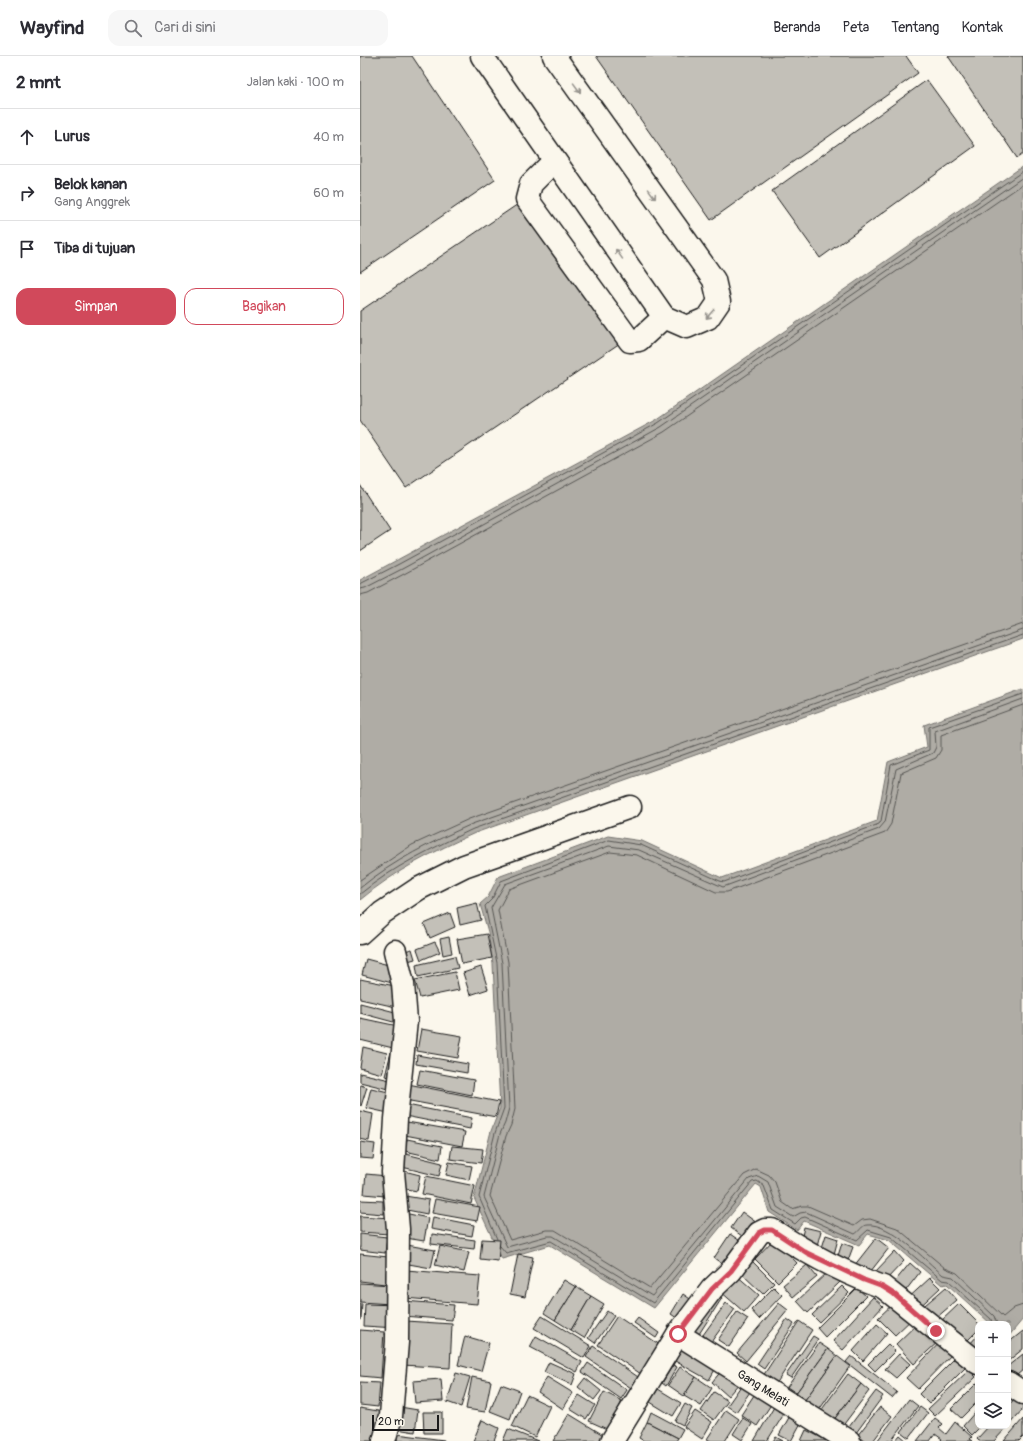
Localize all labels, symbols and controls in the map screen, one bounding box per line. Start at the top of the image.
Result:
search box [108,10,388,46]
text: Wayfind [20,16,84,40]
icon: search [122,17,144,39]
text: Cari di sini [154,18,216,37]
text: Beranda [773,19,821,36]
text: Peta [843,19,869,36]
text: Tentang [891,19,939,36]
text: Kontak [961,19,1003,36]
text: 2 mnt [16,72,61,93]
text: Jalan kaki · 100 m [247,74,344,90]
one-way arrow [573,82,581,93]
icon: ahead [16,126,38,148]
text: Lurus [54,127,90,146]
text: 40 m [313,129,344,145]
text: Belok kanan [54,175,127,194]
icon: right [16,182,38,204]
text: 60 m [313,185,344,201]
one-way arrow [648,188,656,199]
text: Gang Anggrek [54,194,130,210]
icon: arrive [16,238,38,260]
text: Tiba di tujuan [54,239,135,258]
one-way arrow [615,248,623,259]
button: Simpan [16,288,176,325]
button: Bagikan [184,288,344,325]
one-way arrow [706,309,715,319]
map controls [975,1321,1011,1429]
button: + [975,1321,1011,1357]
route end [927,1322,945,1340]
route start [669,1325,687,1343]
button: − [975,1357,1011,1393]
street label: Gang Melati [734,1367,791,1410]
button: layers [975,1393,1011,1429]
scale bar [372,1413,439,1432]
text: 20 m [378,1415,404,1428]

